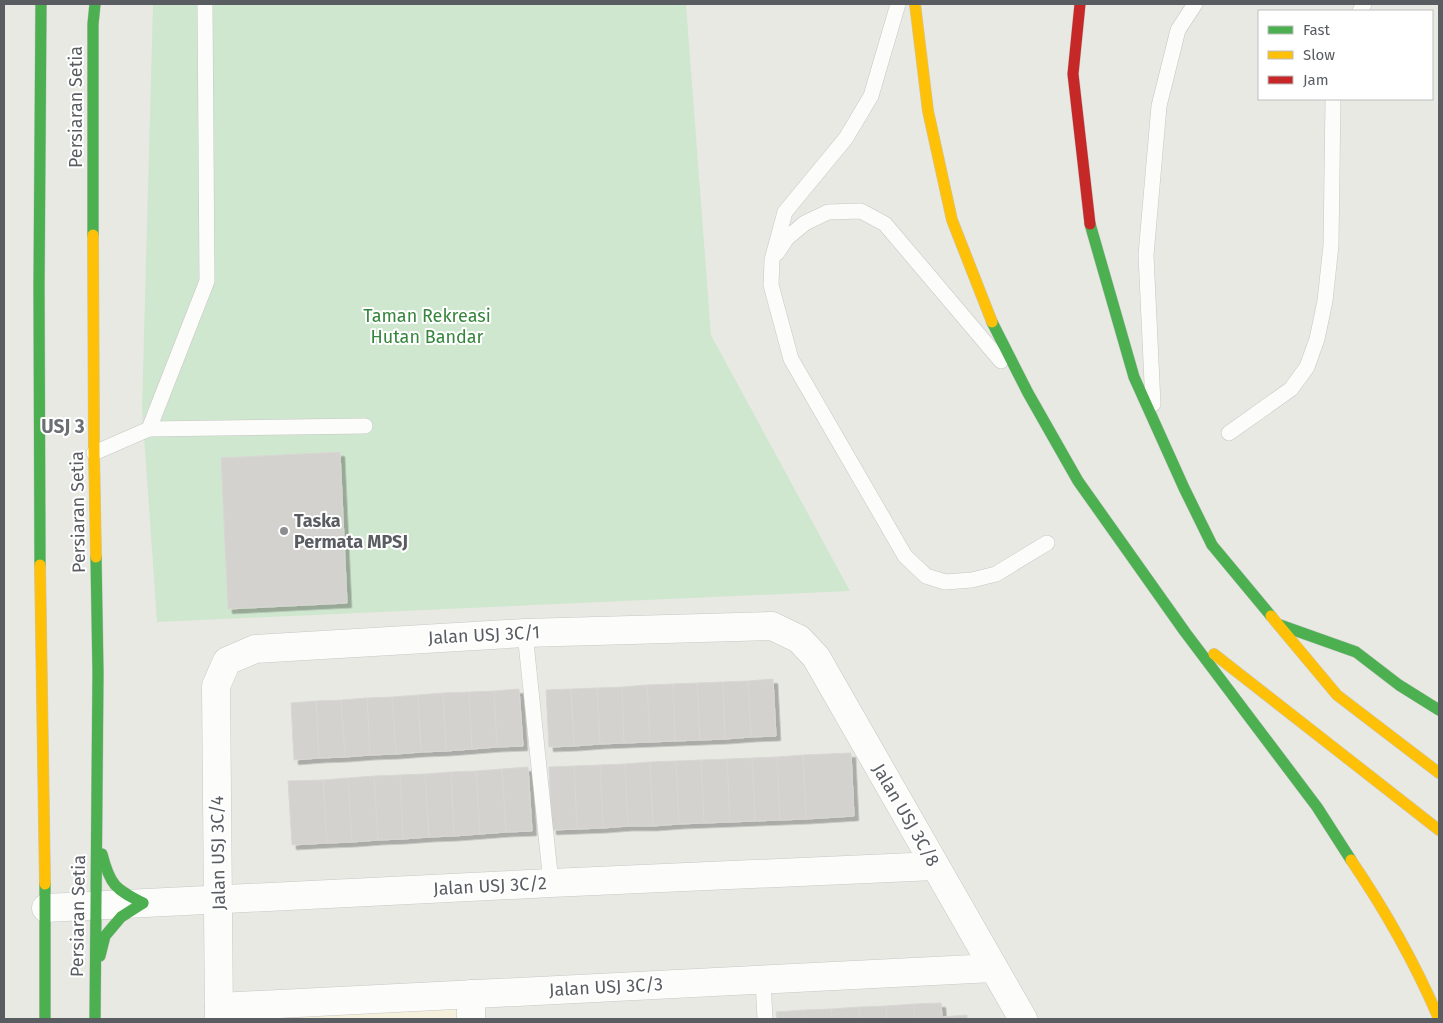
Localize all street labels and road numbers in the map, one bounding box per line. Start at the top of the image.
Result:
street label: Persiaran Setia [65,46,87,168]
street label: Persiaran Setia [66,451,90,573]
street label: Jalan USJ 3C/1 [427,621,541,649]
street label: Jalan USJ 3C/8 [868,760,944,870]
street label: Jalan USJ 3C/4 [206,795,230,910]
street label: Persiaran Setia [66,855,90,977]
street label: Jalan USJ 3C/2 [433,872,547,900]
street label: Jalan USJ 3C/3 [548,973,664,1001]

